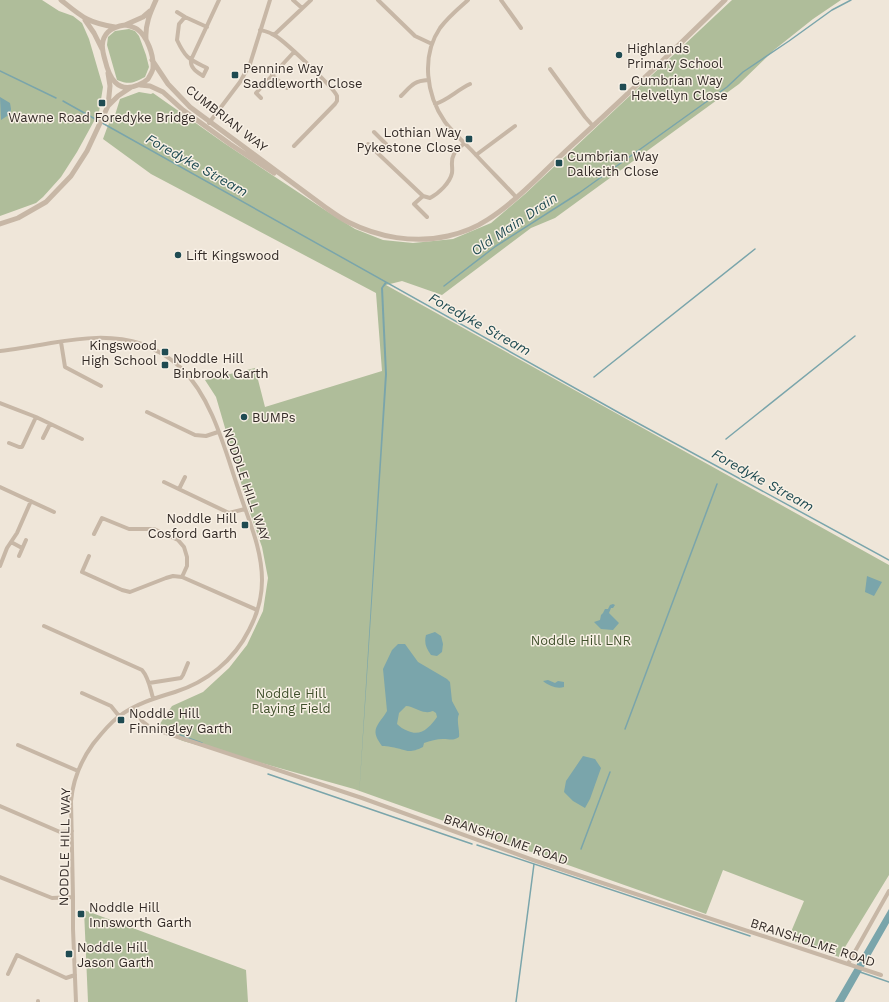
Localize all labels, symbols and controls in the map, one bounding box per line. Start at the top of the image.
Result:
place label: Highlands Primary School [627,41,723,71]
marker: Highlands Primary School [614,50,624,60]
place label: Pennine Way Saddleworth Close [243,61,363,91]
marker: Pennine Way Saddleworth Close [230,70,240,80]
place label: Cumbrian Way Helvellyn Close [631,73,728,103]
street label: CUMBRIAN WAY [183,82,271,155]
marker: Cumbrian Way Helvellyn Close [618,82,628,92]
marker: Wawne Road Foredyke Bridge [97,98,107,108]
place label: Wawne Road Foredyke Bridge [8,110,196,125]
place label: Lothian Way Pykestone Close [357,125,461,155]
water label: Foredyke Stream [143,130,251,200]
marker: Lothian Way Pykestone Close [464,134,474,144]
place label: Cumbrian Way Dalkeith Close [567,149,659,179]
marker: Cumbrian Way Dalkeith Close [554,158,564,168]
water label: Old Main Drain [468,189,560,259]
place label: Lift Kingswood [186,248,279,263]
marker: Lift Kingswood [173,250,183,260]
water label: Foredyke Stream [426,289,534,359]
place label: Kingswood High School [81,338,157,368]
marker: Kingswood High School [160,347,170,357]
place label: Noddle Hill Binbrook Garth [173,351,269,381]
marker: Noddle Hill Binbrook Garth [160,360,170,370]
place label: BUMPs [252,410,296,425]
marker: BUMPs [239,412,249,422]
street label: NODDLE HILL WAY [220,426,273,543]
water label: Foredyke Stream [709,445,817,515]
place label: Noddle Hill Cosford Garth [148,511,237,541]
marker: Noddle Hill Cosford Garth [240,520,250,530]
park label: Noddle Hill LNR [531,633,632,648]
park label: Noddle Hill Playing Field [251,686,331,716]
place label: Noddle Hill Finningley Garth [129,706,232,736]
marker: Noddle Hill Finningley Garth [116,715,126,725]
street label: NODDLE HILL WAY [56,787,73,906]
street label: BRANSHOLME ROAD [442,811,570,868]
place label: Noddle Hill Innsworth Garth [89,900,192,930]
marker: Noddle Hill Innsworth Garth [76,909,86,919]
street label: BRANSHOLME ROAD [749,915,877,970]
place label: Noddle Hill Jason Garth [77,940,154,970]
marker: Noddle Hill Jason Garth [64,949,74,959]

